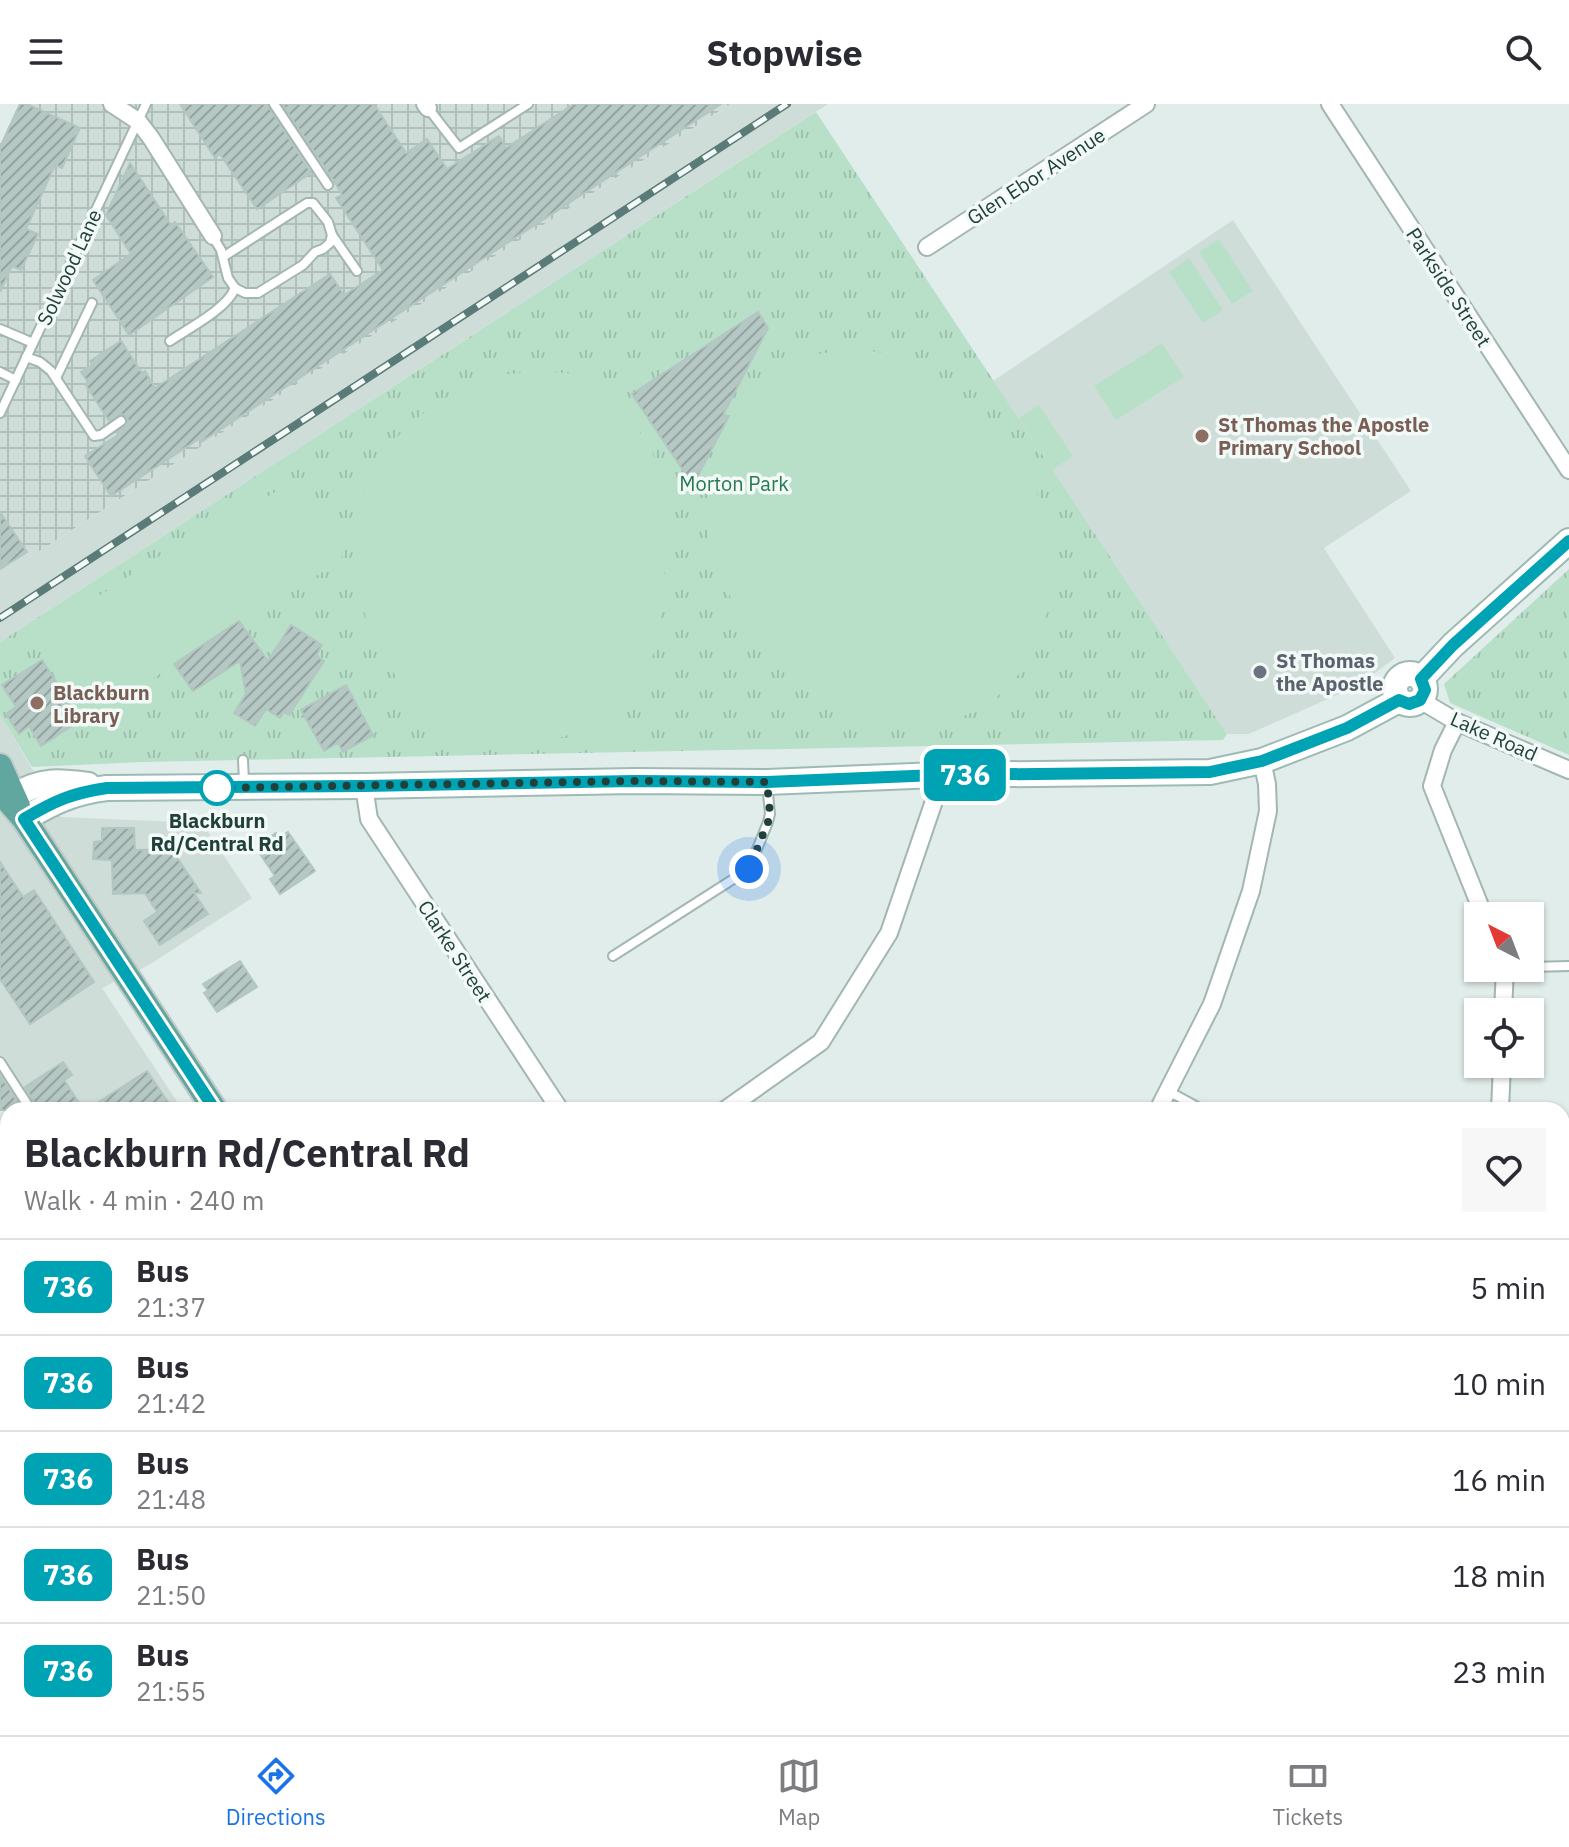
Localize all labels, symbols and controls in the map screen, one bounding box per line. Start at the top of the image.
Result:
text: Stopwise [706,29,863,76]
icon: menu [24,30,68,74]
icon: search [1501,30,1545,74]
street label: Glen Ebor Avenue [962,121,1110,231]
street label: Solwood Lane [30,205,108,329]
street label: Parkside Street [1400,222,1498,352]
place label: St Thomas the Apostle Primary School [1218,411,1429,461]
marker: St Thomas the Apostle Primary School [1193,427,1211,445]
park label: Morton Park [679,470,789,497]
place label: St Thomas the Apostle [1276,647,1384,697]
marker: St Thomas the Apostle [1251,663,1269,681]
place label: Blackburn Library [53,679,150,729]
marker: Blackburn Library [28,694,46,712]
street label: Lake Road [1446,705,1542,767]
line badge: 736 [919,749,1011,801]
text: 736 [940,756,990,793]
marker: Blackburn Rd/Central Rd [200,771,234,805]
place label: Blackburn Rd/Central Rd [150,807,284,857]
your location [729,849,769,889]
street label: Clarke Street [412,895,498,1007]
north arrow [1464,902,1544,982]
map controls [1464,902,1544,1078]
button: locate [1464,998,1544,1078]
text: Blackburn Rd/Central Rd [24,1128,470,1177]
button: heart [1462,1128,1546,1212]
text: Walk · 4 min · 240 m [24,1183,264,1217]
text: Bus [136,1251,189,1290]
text: 736 [43,1268,93,1305]
text: 5 min [1470,1268,1546,1307]
text: 21:37 [136,1290,206,1324]
text: Bus [136,1347,189,1386]
text: 736 [43,1364,93,1401]
text: 10 min [1452,1364,1546,1403]
text: 21:42 [136,1386,206,1420]
text: Bus [136,1443,189,1482]
text: 736 [43,1460,93,1497]
text: 16 min [1452,1460,1546,1499]
text: 21:48 [136,1482,206,1516]
text: Bus [136,1539,189,1578]
text: 736 [43,1556,93,1593]
text: 18 min [1452,1556,1546,1595]
text: 21:50 [136,1578,206,1612]
text: Bus [136,1635,189,1674]
text: 736 [43,1652,93,1689]
text: 23 min [1452,1652,1546,1691]
text: 21:55 [136,1674,206,1708]
tab: Directions [226,1754,326,1831]
tab: Map [777,1754,821,1831]
tab: Tickets [1272,1754,1343,1831]

